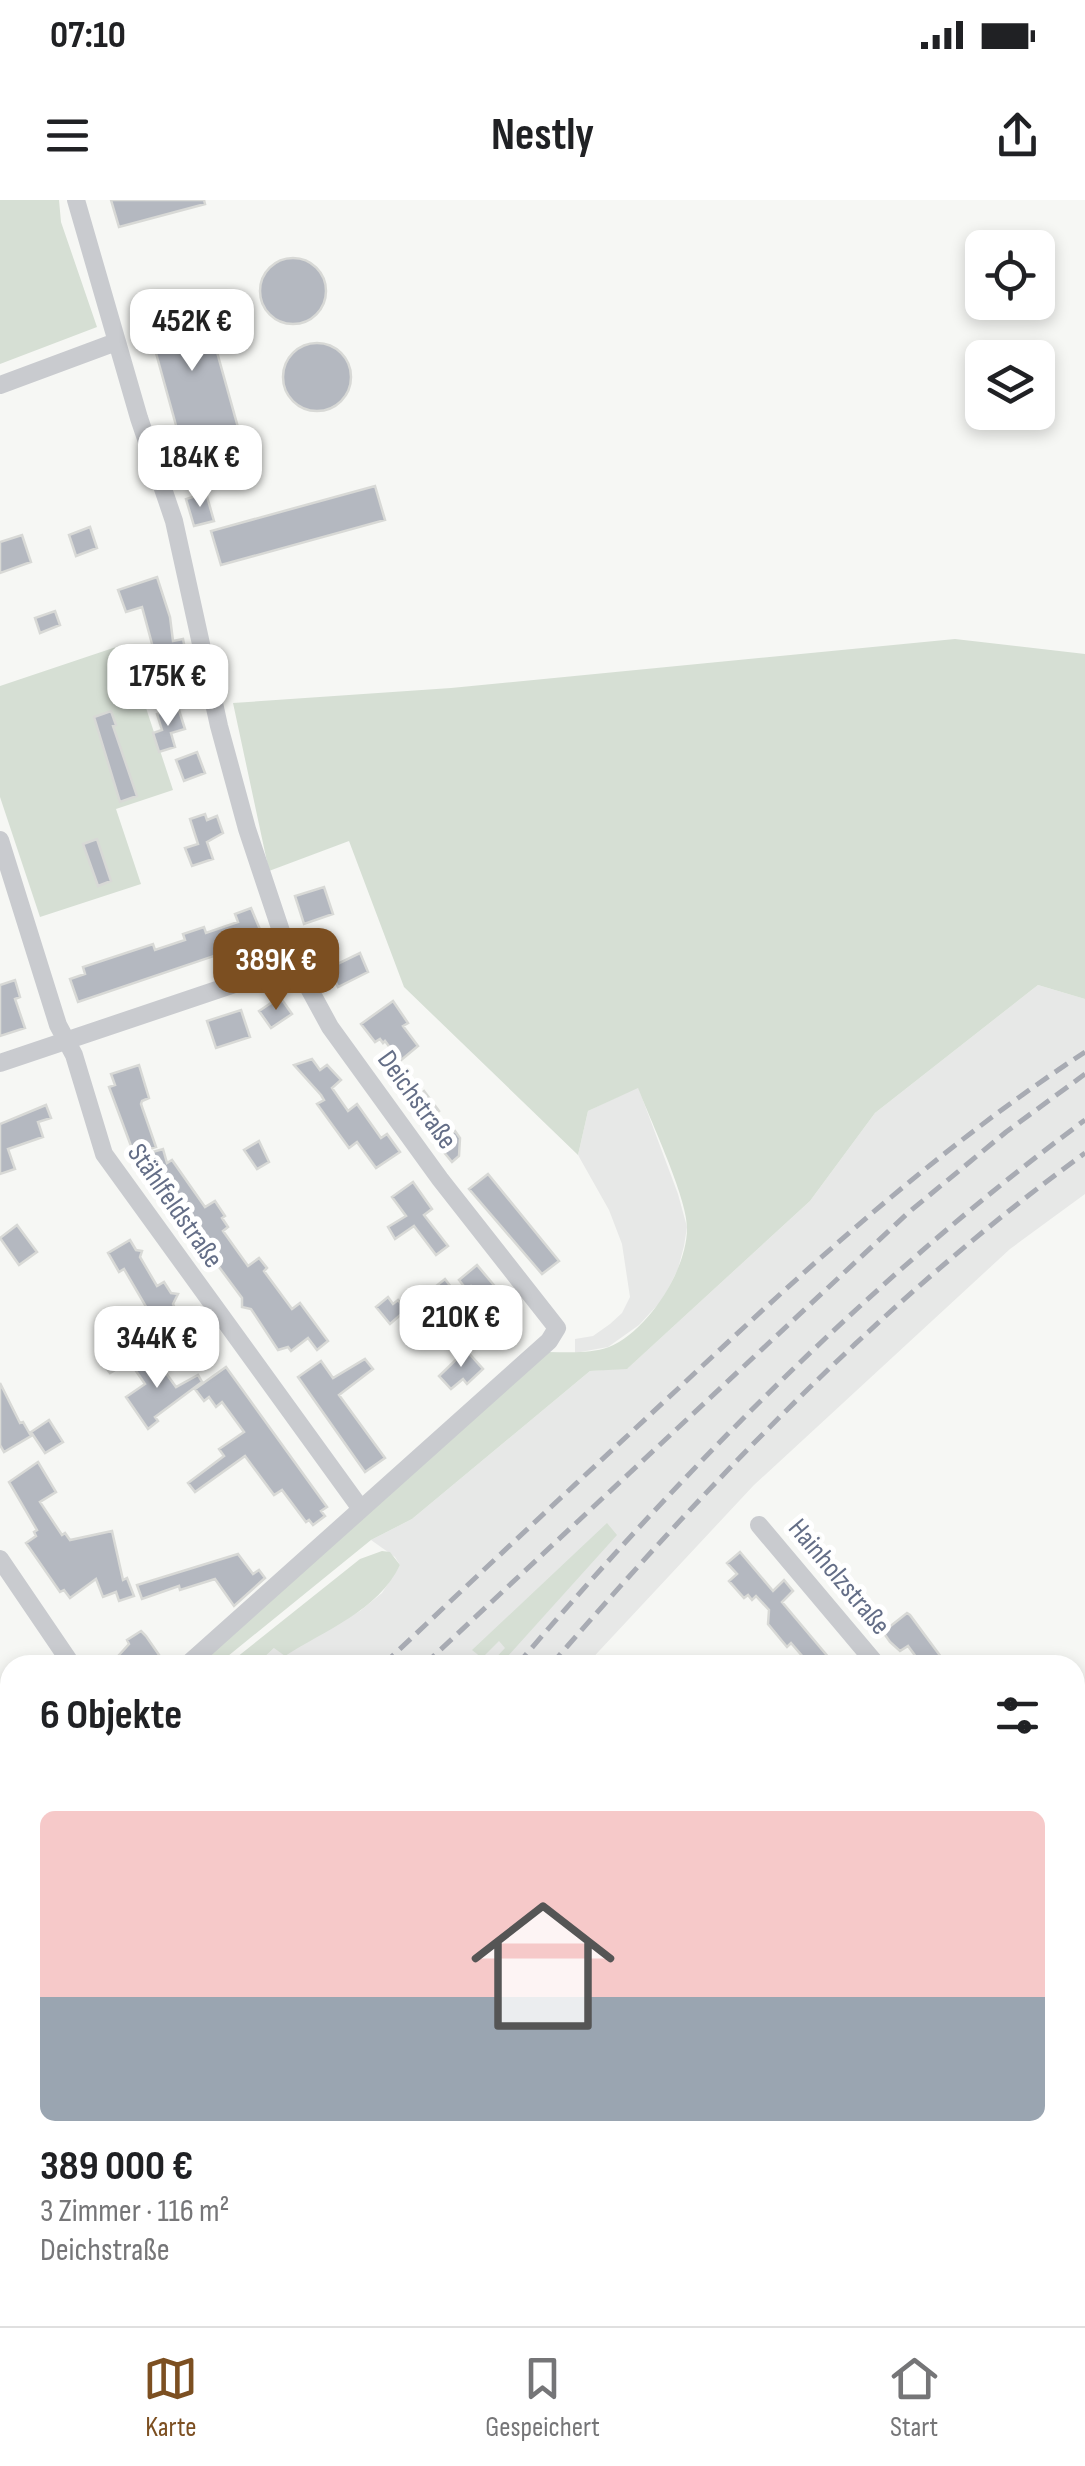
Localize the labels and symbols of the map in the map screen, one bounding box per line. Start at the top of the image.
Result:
pin: 452K € [111,289,273,374]
pin: 184K € [119,425,281,510]
pin: 175K € [87,644,249,729]
pin: 389K € [195,928,357,1013]
street label: Deichstraße [370,1044,464,1156]
street label: Stählfeldstraße [120,1138,230,1274]
pin: 210K € [380,1285,542,1370]
pin: 344K € [76,1306,238,1391]
street label: Hainholzstraße [781,1512,897,1642]

